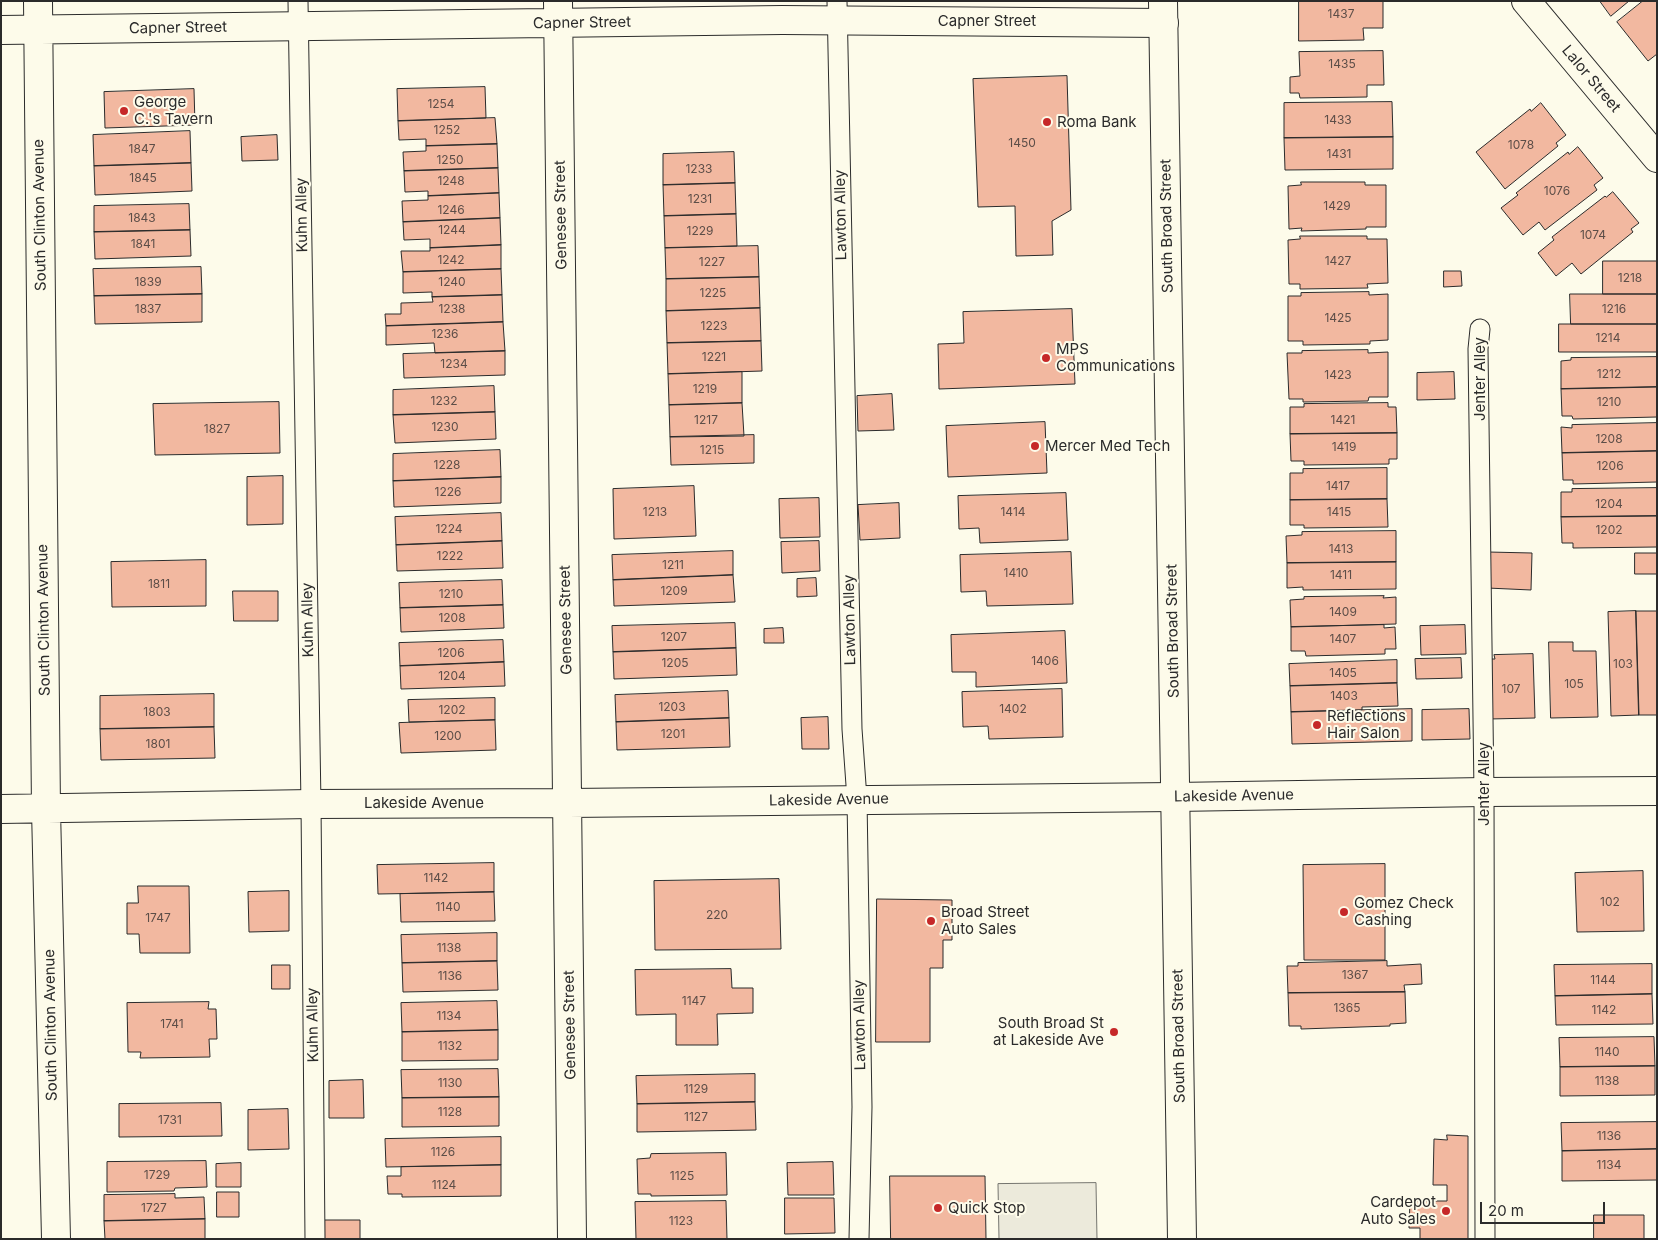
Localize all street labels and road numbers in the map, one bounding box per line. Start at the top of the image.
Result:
street label: Capner Street [938,12,1036,30]
street label: Capner Street [533,13,631,33]
street label: Capner Street [129,18,227,38]
street label: Lalor Street [1558,42,1624,116]
street label: South Clinton Avenue [30,139,50,291]
street label: South Broad Street [1157,159,1177,293]
street label: Genesee Street [551,160,571,270]
street label: Lawton Alley [831,170,851,260]
street label: Kuhn Alley [292,177,312,253]
street label: Jenter Alley [1471,337,1489,421]
street label: South Clinton Avenue [34,544,54,696]
street label: South Broad Street [1163,564,1183,698]
street label: Genesee Street [556,565,576,675]
street label: Lawton Alley [840,575,860,665]
street label: Kuhn Alley [298,582,318,658]
street label: Jenter Alley [1475,742,1493,826]
street label: Lakeside Avenue [1174,786,1294,806]
street label: Lakeside Avenue [769,790,889,810]
street label: Lakeside Avenue [364,794,484,812]
street label: South Clinton Avenue [41,949,61,1101]
street label: South Broad Street [1169,969,1189,1103]
street label: Genesee Street [560,970,580,1080]
street label: Lawton Alley [850,980,870,1070]
street label: Kuhn Alley [303,987,323,1063]

